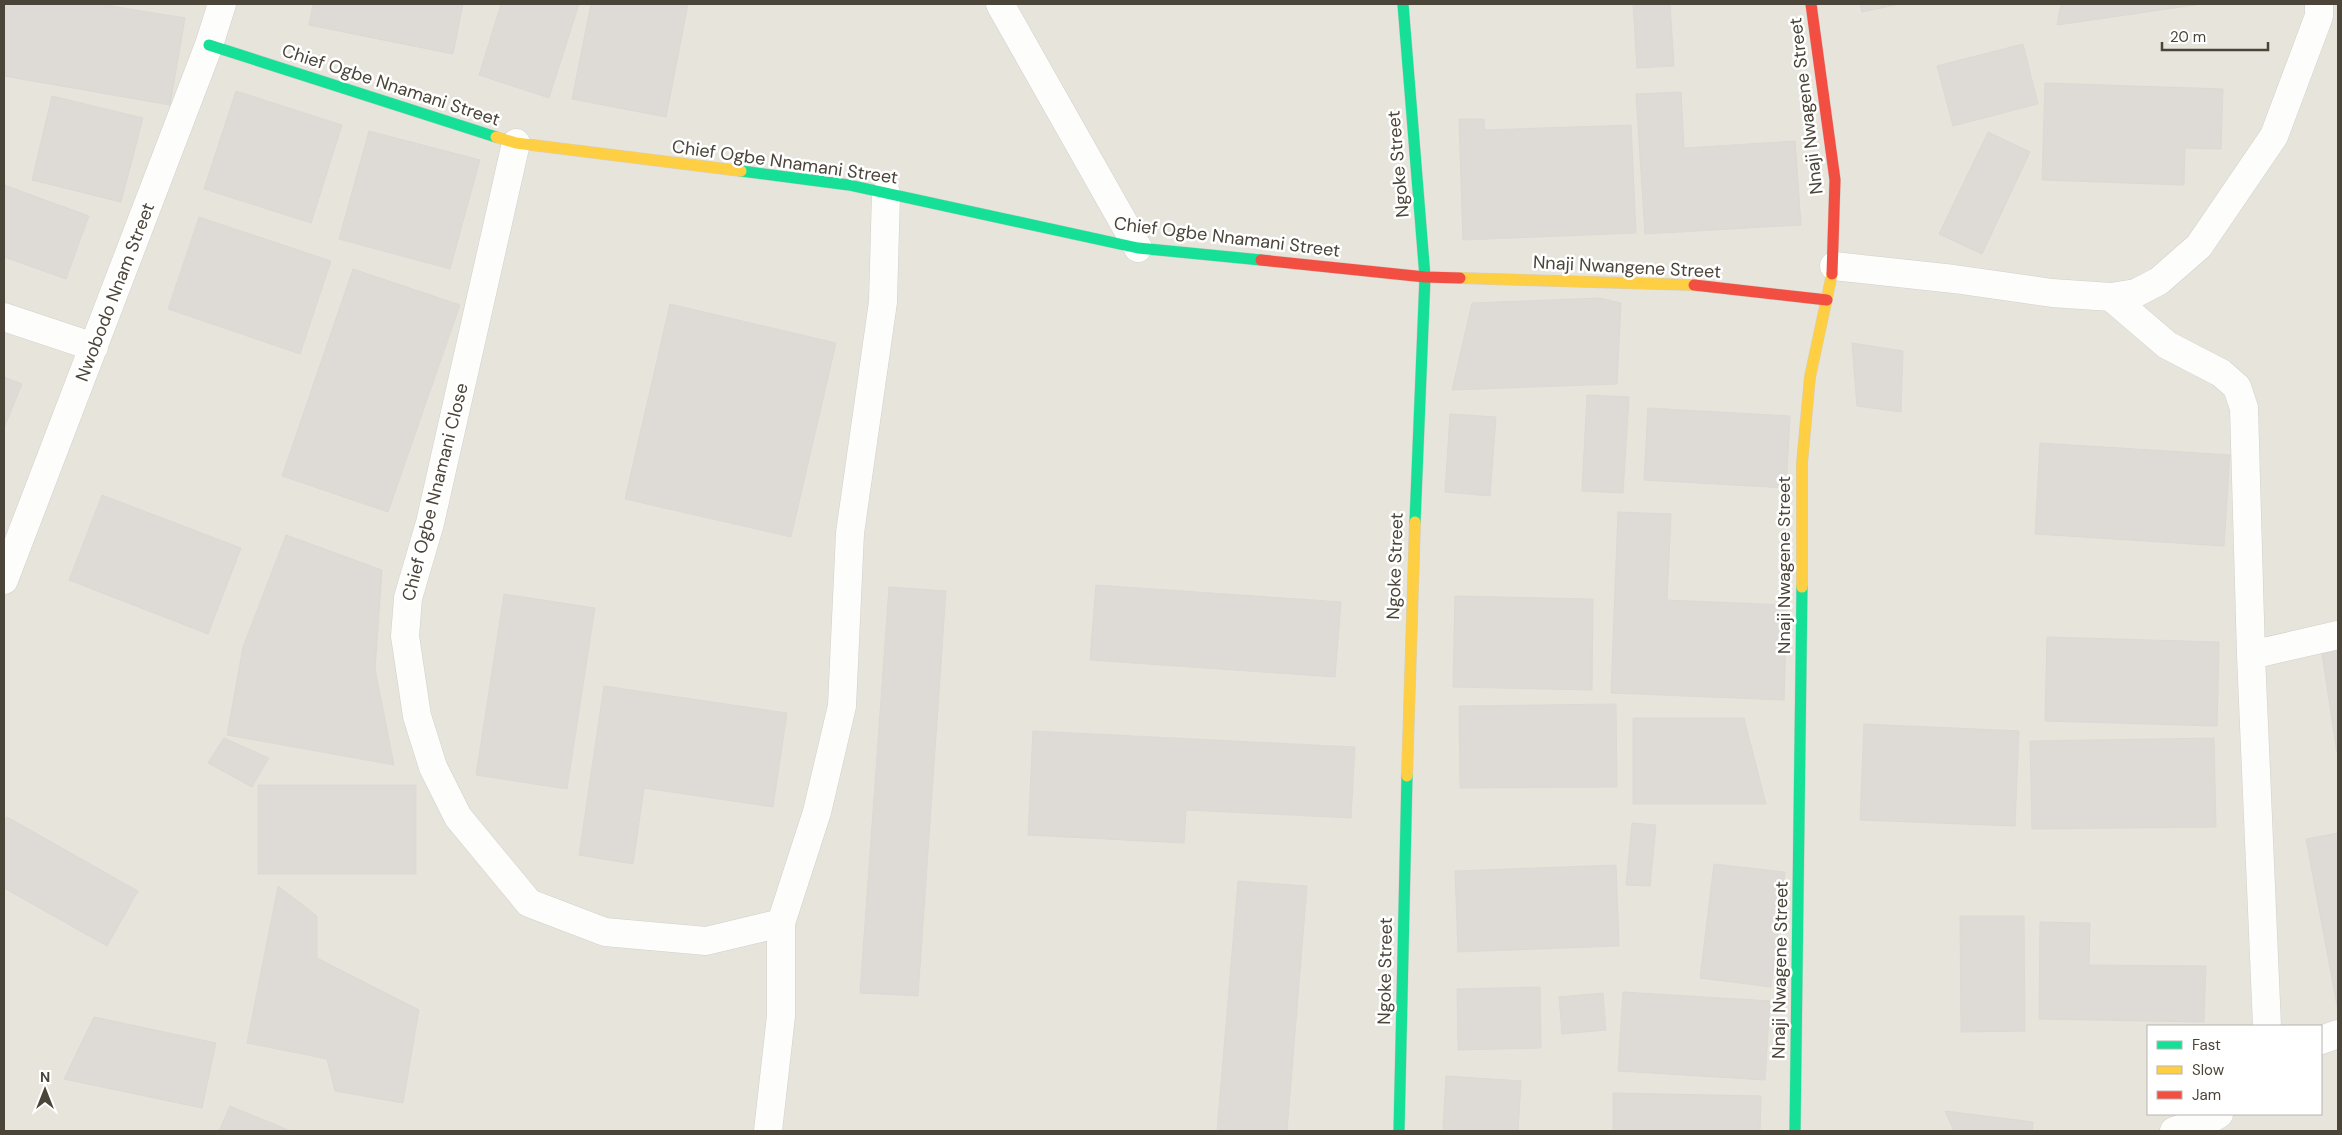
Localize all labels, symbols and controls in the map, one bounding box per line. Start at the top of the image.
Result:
street label: Nnaji Nwagene Street [1783,16,1829,196]
scale bar [2162,20,2268,52]
text: 20 m [2170,27,2206,47]
street label: Chief Ogbe Nnamani Street [279,38,503,132]
street label: Ngoke Street [1381,110,1415,218]
street label: Chief Ogbe Nnamani Street [671,134,899,190]
street label: Nwobodo Nnam Street [70,199,160,385]
street label: Chief Ogbe Nnamani Street [1112,211,1342,263]
street label: Nnaji Nwangene Street [1532,250,1722,284]
street label: Chief Ogbe Nnamani Close [396,381,474,603]
street label: Nnaji Nwagene Street [1772,476,1796,654]
street label: Ngoke Street [1381,512,1409,620]
street label: Nnaji Nwagene Street [1766,881,1794,1059]
street label: Ngoke Street [1372,917,1398,1025]
legend [2147,1025,2322,1115]
text: Fast [2192,1035,2221,1055]
text: Slow [2192,1060,2225,1080]
north arrow [20,1065,70,1115]
text: N [40,1068,50,1086]
text: Jam [2192,1085,2221,1105]

